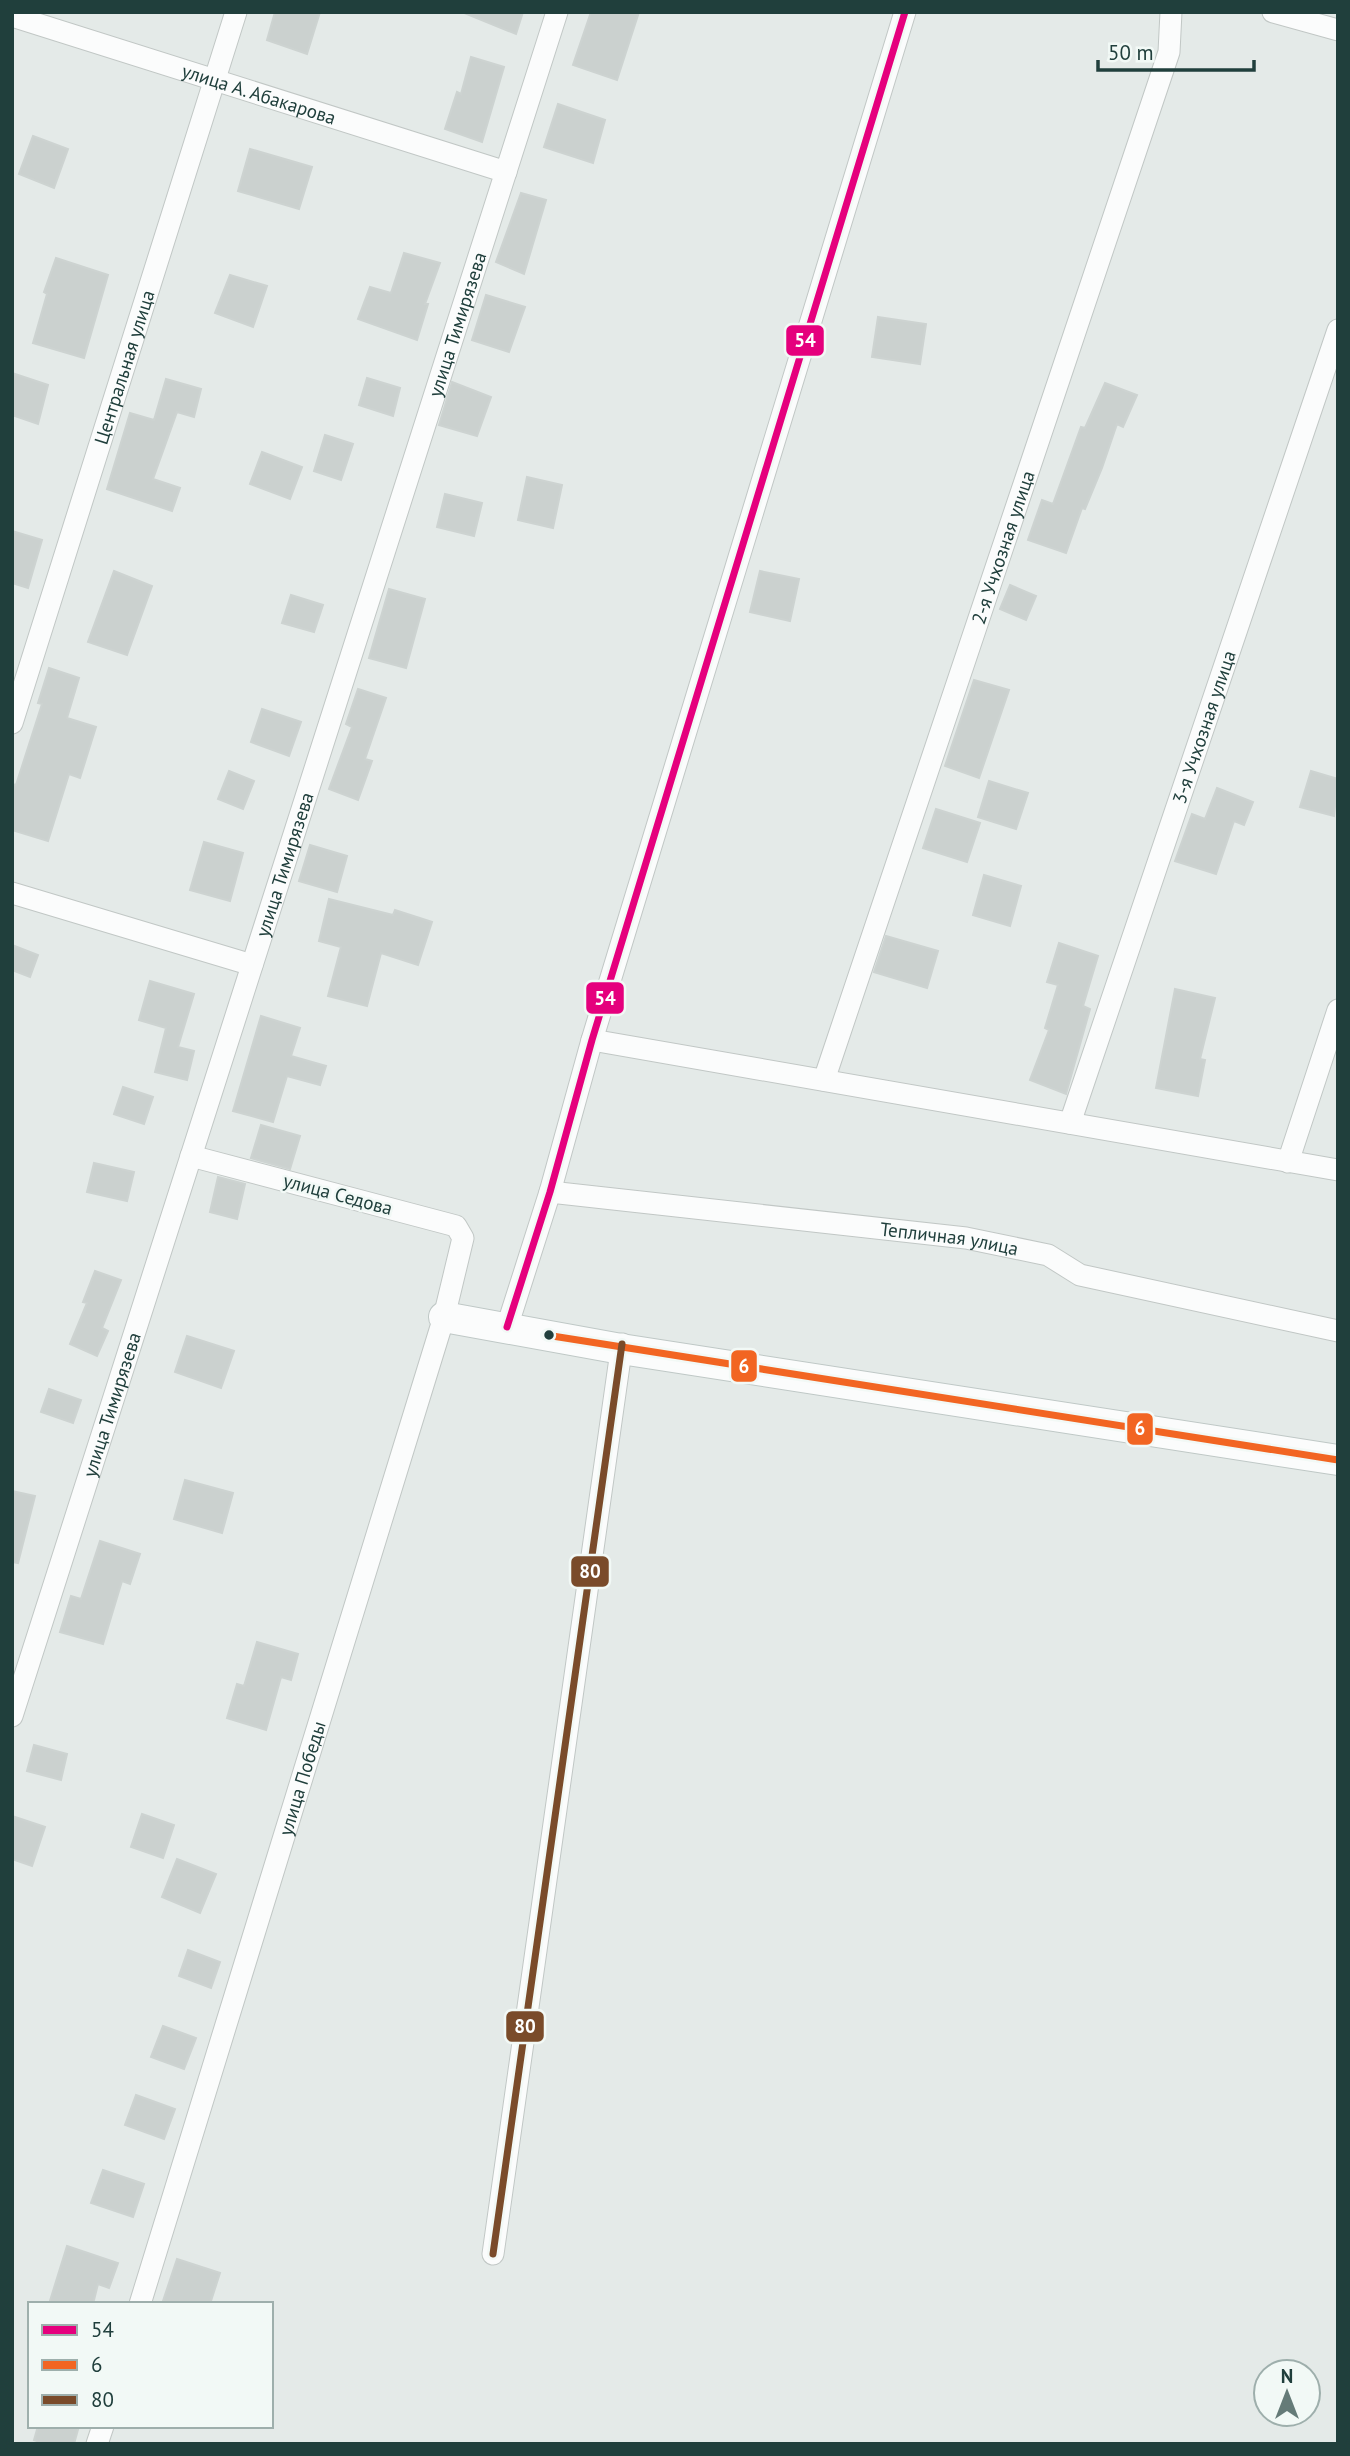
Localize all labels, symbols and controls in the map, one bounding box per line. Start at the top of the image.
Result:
scale bar [1098,28,1254,72]
text: 50 m [1108,39,1154,66]
street label: улица А. Абакарова [179,58,339,130]
street label: улица Тимирязева [423,249,491,400]
street label: Центральная улица [89,287,160,447]
line badge: 54 [785,324,825,357]
text: 54 [794,328,816,352]
street label: 2-я Учхозная улица [966,467,1040,627]
street label: 3-я Учхозная улица [1167,647,1241,807]
street label: улица Тимирязева [250,789,319,940]
line badge: 54 [585,981,625,1015]
text: 54 [594,986,616,1010]
street label: улица Седова [281,1168,395,1220]
street label: Тепличная улица [879,1217,1020,1261]
unlabelled marker [542,1328,556,1342]
street label: улица Тимирязева [77,1329,146,1480]
line badge: 6 [730,1349,758,1383]
text: 6 [739,1354,749,1378]
line badge: 6 [1126,1412,1154,1446]
text: 6 [1135,1416,1145,1440]
line badge: 80 [570,1555,610,1588]
text: 80 [579,1559,601,1583]
street label: улица Победы [273,1718,331,1838]
line badge: 80 [505,2010,545,2043]
text: 80 [514,2014,536,2038]
legend [28,2302,273,2428]
text: 54 [91,2316,114,2343]
text: 6 [91,2351,102,2378]
north arrow [1252,2358,1322,2428]
text: N [1281,2364,1293,2388]
text: 80 [91,2386,114,2413]

